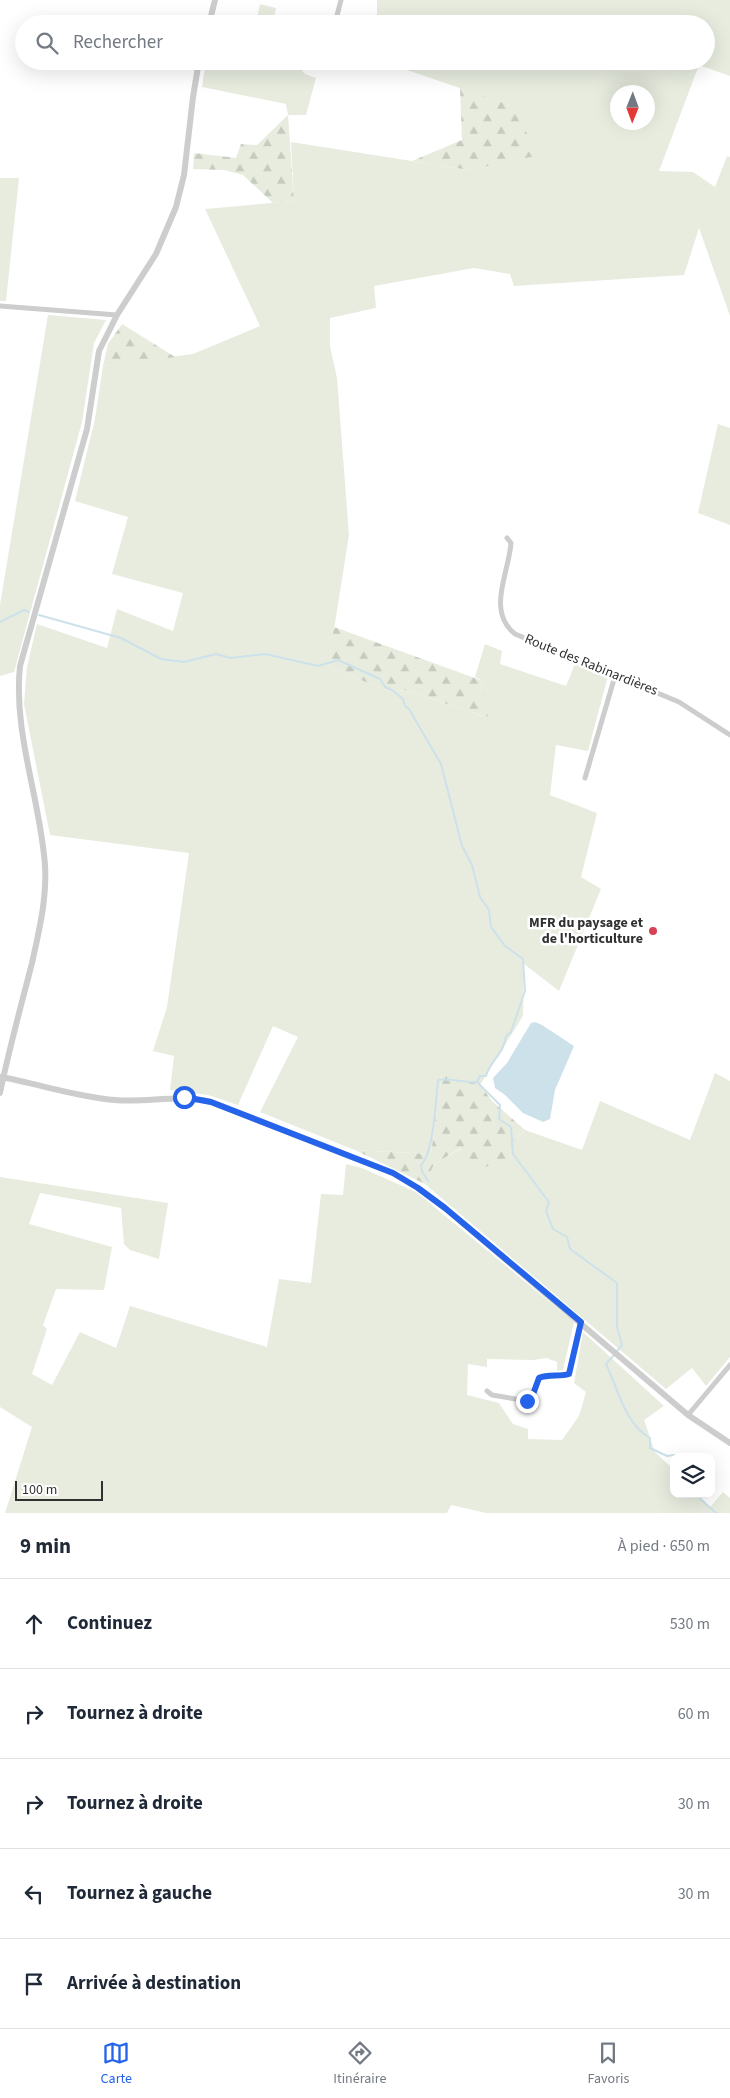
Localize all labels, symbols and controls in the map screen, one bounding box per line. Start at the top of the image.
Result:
search box [15,15,715,70]
icon: search [33,29,61,57]
text: Rechercher [73,29,163,56]
north arrow [610,85,655,130]
street label: Route des Rabinardières [521,629,661,701]
place label: MFR du paysage et de l'horticulture [529,913,644,949]
marker: MFR du paysage et de l'horticulture [647,925,659,937]
route start [173,1086,196,1109]
route end [516,1390,539,1413]
map controls [670,1453,715,1498]
button: layers [670,1453,715,1498]
scale bar [15,1478,102,1501]
text: 100 m [22,1480,57,1500]
text: 9 min [20,1531,71,1561]
text: À pied · 650 m [618,1535,710,1557]
icon: ahead [20,1610,48,1638]
text: Continuez [67,1610,152,1637]
text: 530 m [670,1613,710,1635]
icon: right [20,1700,48,1728]
text: Tournez à droite [67,1700,203,1727]
text: 60 m [678,1703,710,1725]
icon: right [20,1790,48,1818]
text: Tournez à droite [67,1790,203,1817]
text: 30 m [678,1793,710,1815]
icon: left [20,1880,48,1908]
text: Tournez à gauche [67,1880,212,1907]
text: 30 m [678,1883,710,1905]
icon: arrive [20,1970,48,1998]
text: Arrivée à destination [67,1970,241,1997]
tab: Carte [101,2039,132,2089]
tab: Itinéraire [333,2039,386,2089]
tab: Favoris [588,2039,629,2089]

